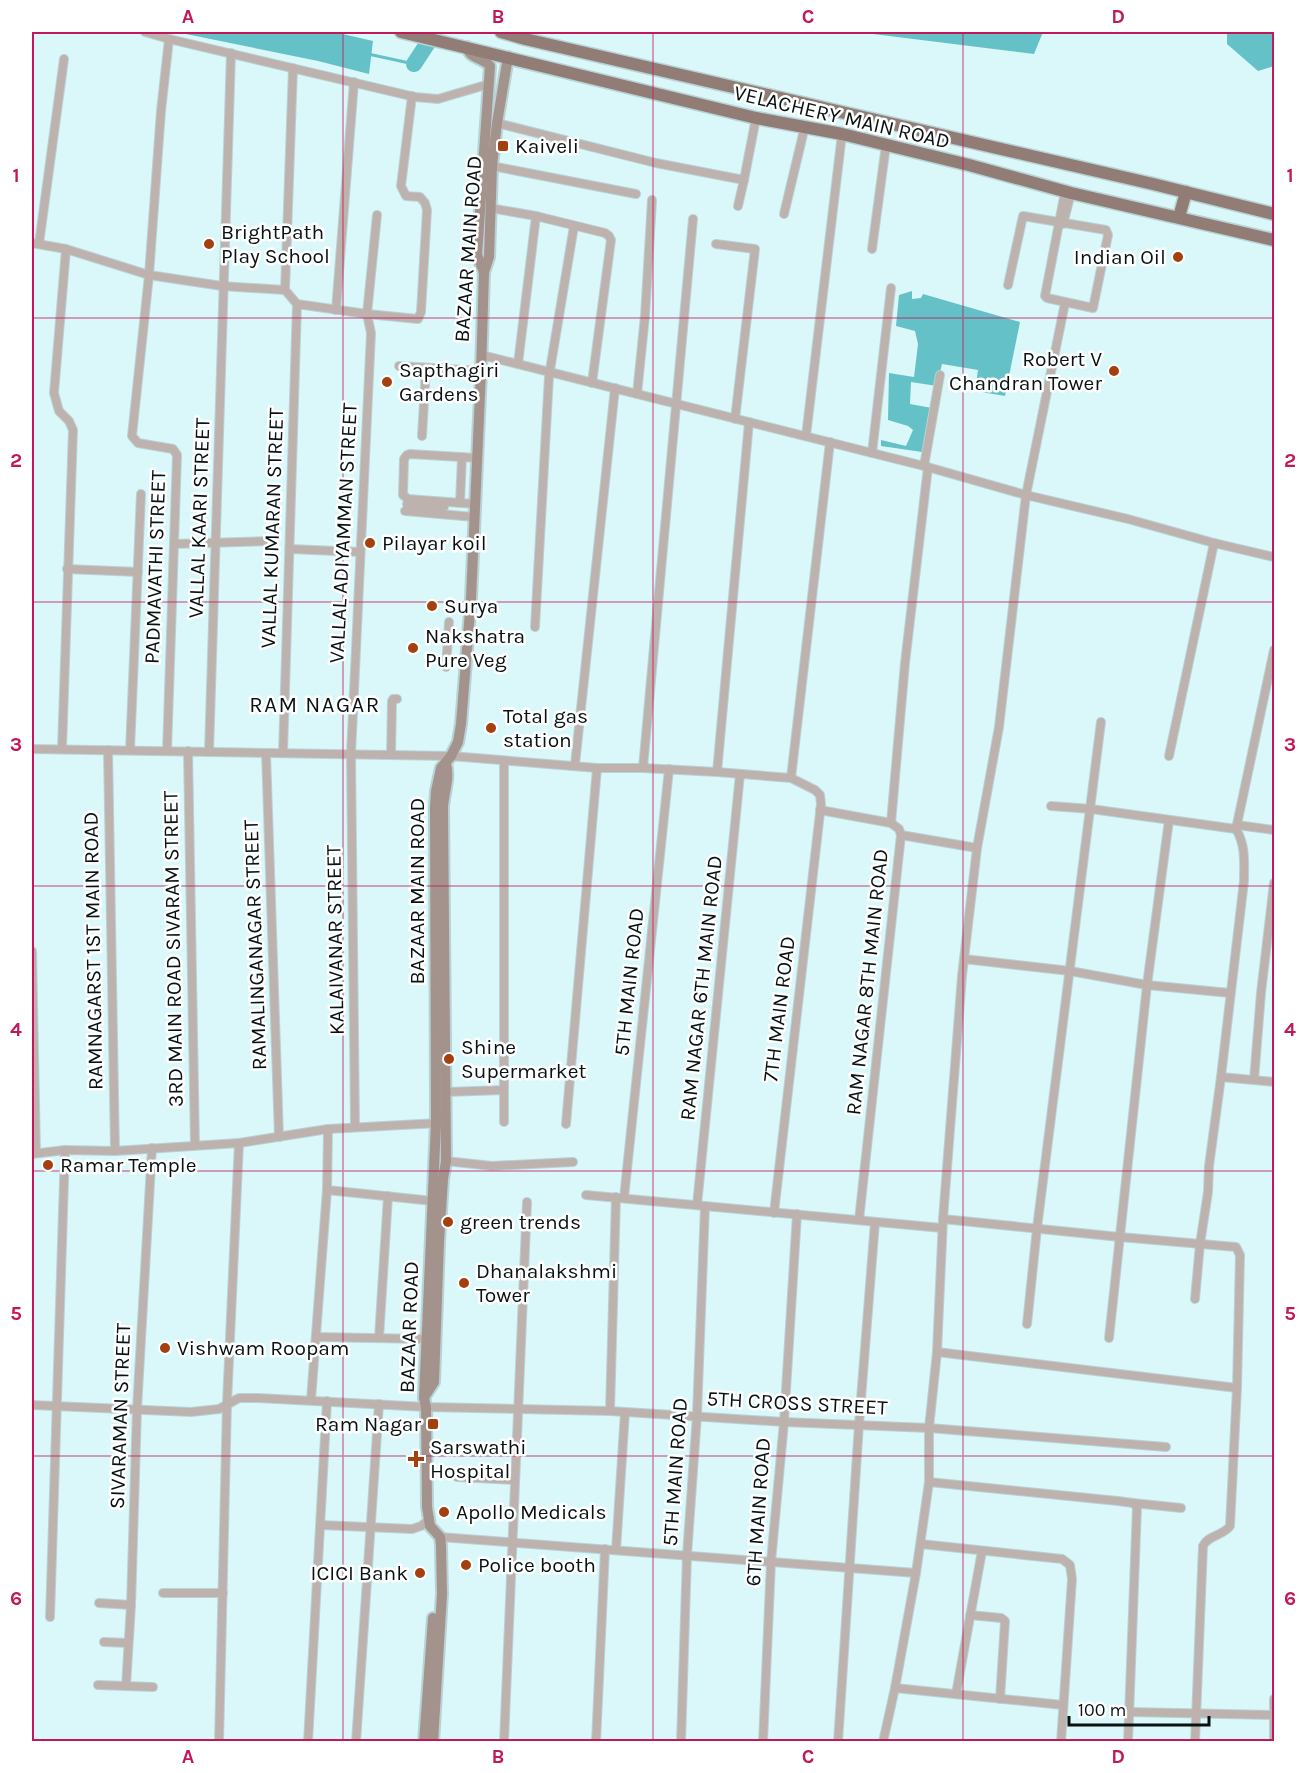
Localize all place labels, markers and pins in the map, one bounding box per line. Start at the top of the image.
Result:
place label: Kaiveli [515,134,579,158]
marker: Kaiveli [496,139,510,153]
place label: BrightPath Play School [221,220,330,268]
marker: BrightPath Play School [202,237,216,251]
place label: Indian Oil [1074,245,1166,269]
marker: Indian Oil [1171,250,1185,264]
place label: Robert V Chandran Tower [949,347,1102,395]
place label: Sapthagiri Gardens [399,358,500,406]
marker: Robert V Chandran Tower [1107,364,1121,378]
marker: Sapthagiri Gardens [380,375,394,389]
place label: Pilayar koil [382,531,487,555]
marker: Pilayar koil [363,536,377,550]
place label: Surya [444,594,498,618]
marker: Surya [425,599,439,613]
place label: Nakshatra Pure Veg [425,624,525,672]
marker: Nakshatra Pure Veg [406,641,420,655]
place label: Total gas station [503,704,588,752]
marker: Total gas station [484,721,498,735]
place label: Shine Supermarket [461,1035,586,1083]
marker: Shine Supermarket [442,1052,456,1066]
place label: Ramar Temple [60,1153,197,1177]
marker: Ramar Temple [41,1158,55,1172]
place label: green trends [460,1210,581,1234]
marker: green trends [441,1215,455,1229]
place label: Dhanalakshmi Tower [476,1259,617,1307]
marker: Dhanalakshmi Tower [457,1276,471,1290]
place label: Vishwam Roopam [177,1336,349,1360]
marker: Vishwam Roopam [158,1341,172,1355]
place label: Ram Nagar [315,1412,421,1436]
marker: Ram Nagar [426,1417,440,1431]
place label: Sarswathi Hospital [430,1435,526,1483]
marker: Sarswathi Hospital [407,1450,425,1468]
place label: Apollo Medicals [456,1500,607,1524]
marker: Apollo Medicals [437,1505,451,1519]
place label: Police booth [478,1553,596,1577]
marker: Police booth [459,1558,473,1572]
place label: ICICI Bank [311,1561,408,1585]
marker: ICICI Bank [413,1566,427,1580]

